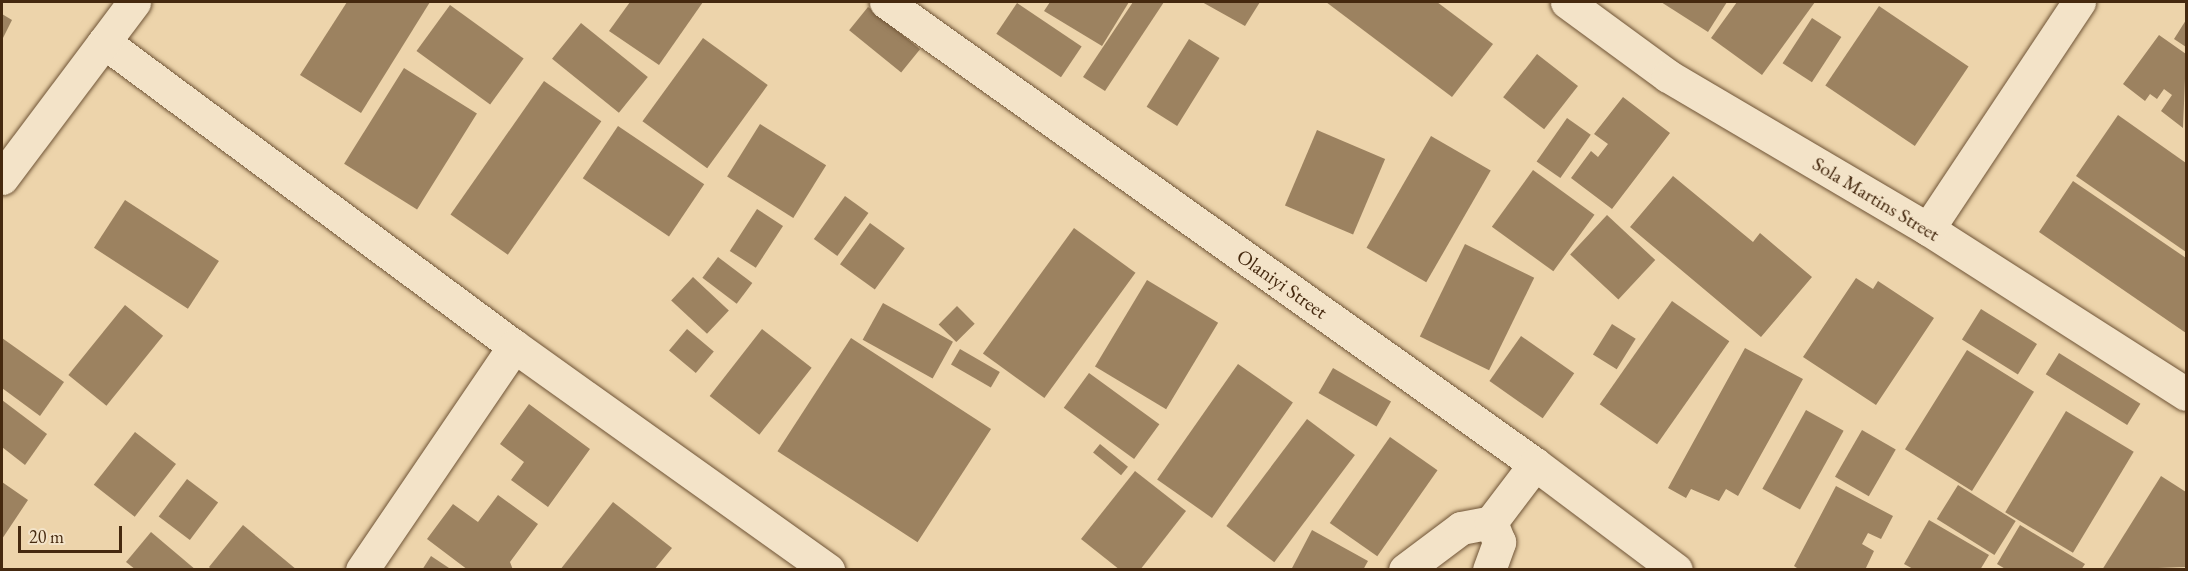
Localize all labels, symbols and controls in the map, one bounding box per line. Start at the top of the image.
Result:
street label: Sola Martins Street [1808,152,1944,246]
street label: Olaniyi Street [1232,244,1332,324]
scale bar [21,514,124,552]
text: 20 m [29,525,64,548]

